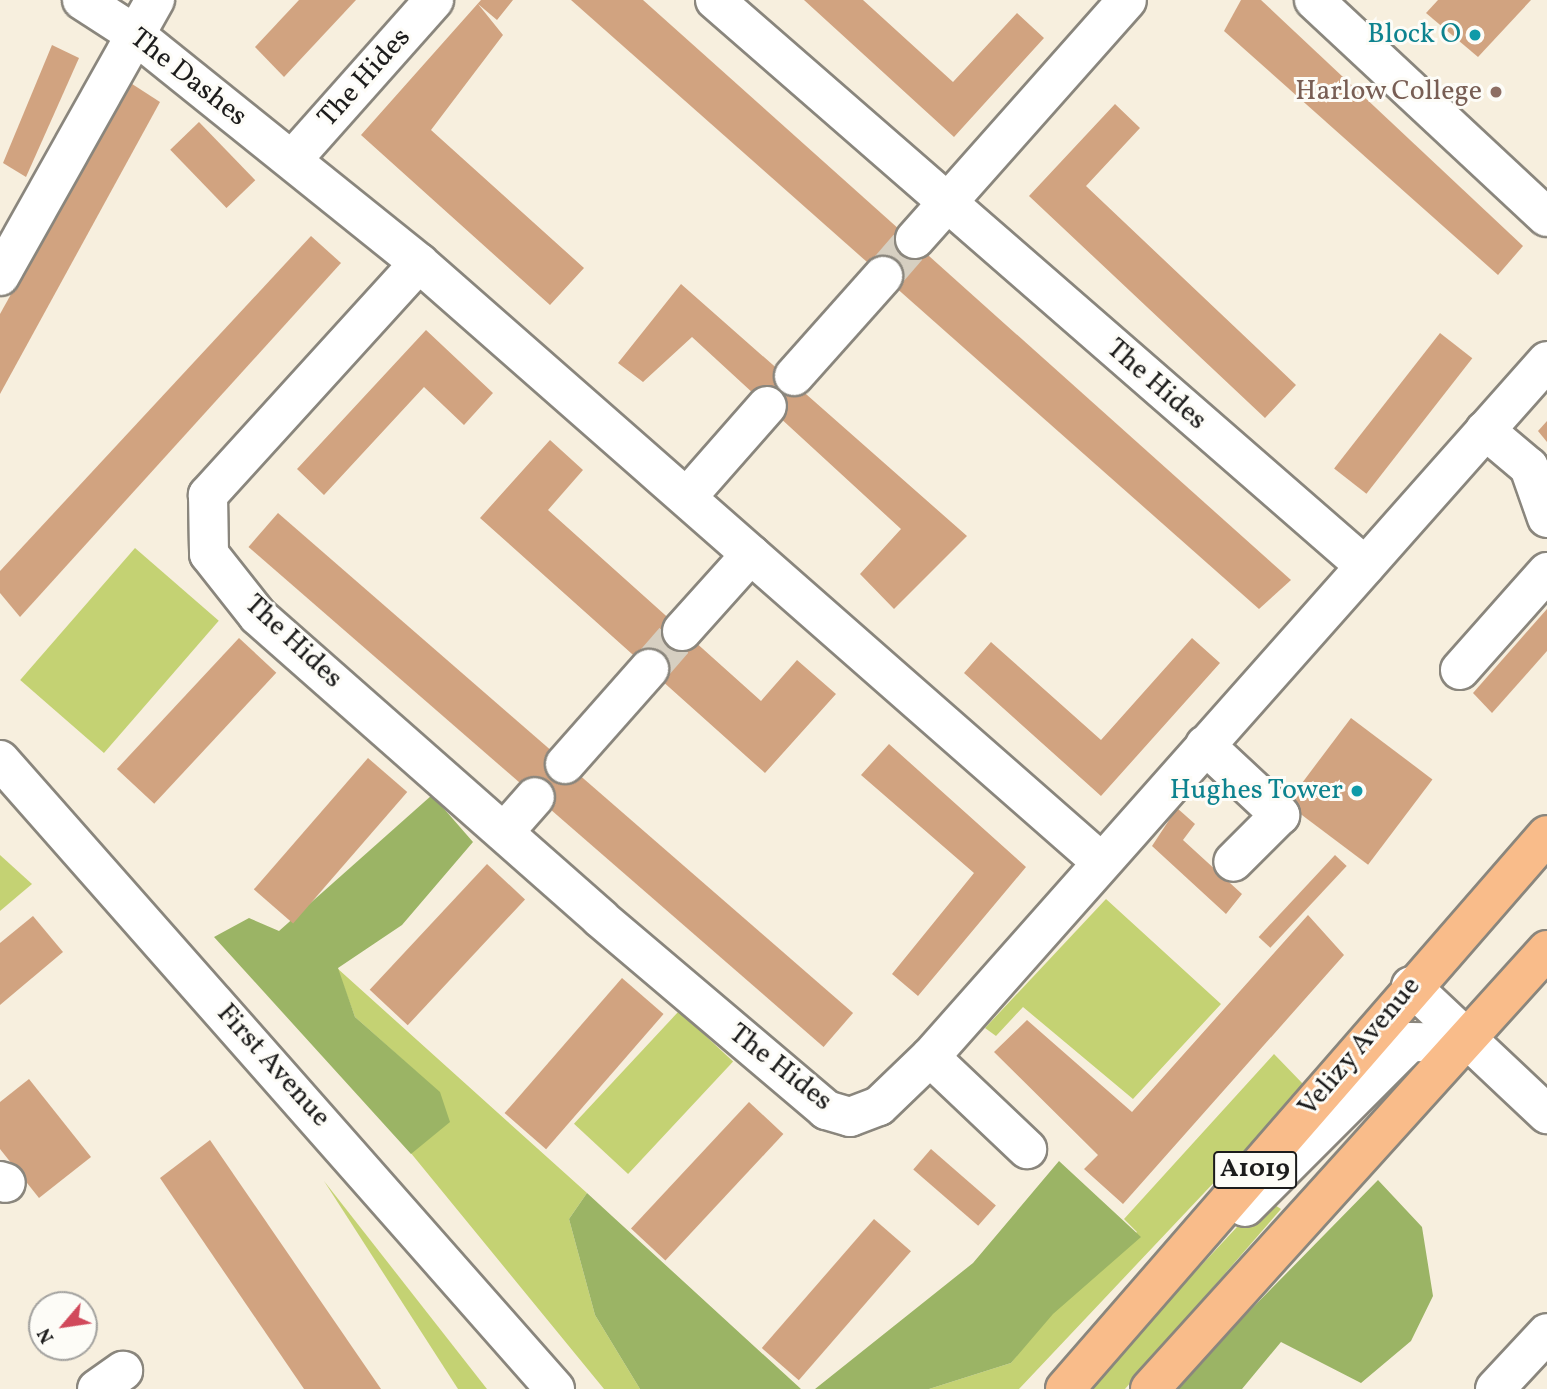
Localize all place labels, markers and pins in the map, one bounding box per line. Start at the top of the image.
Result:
place label: Block O [1367,18,1461,52]
marker: Block O [1467,27,1483,43]
place label: Harlow College [1294,75,1482,109]
marker: Harlow College [1488,84,1504,100]
place label: Hughes Tower [1169,774,1343,808]
marker: Hughes Tower [1349,783,1365,799]

